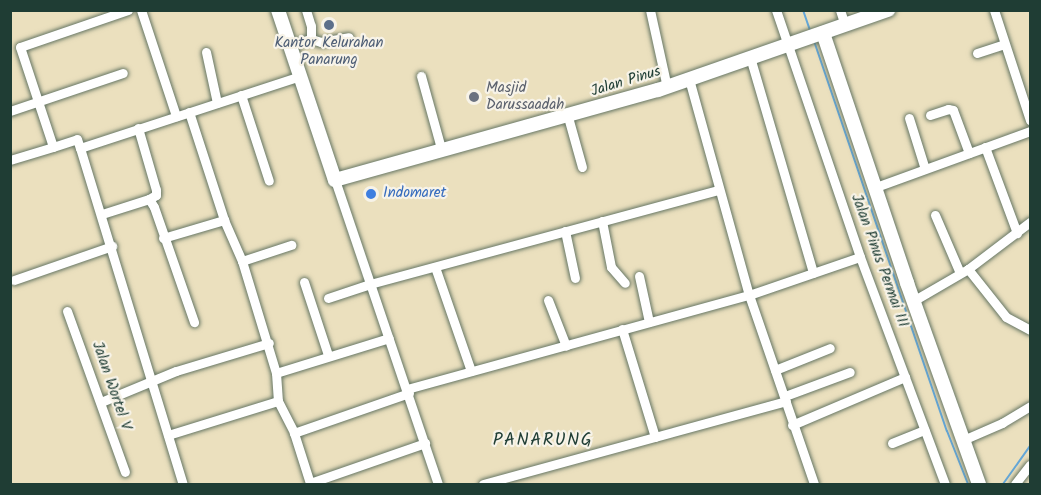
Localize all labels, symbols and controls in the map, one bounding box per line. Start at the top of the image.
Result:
marker: Kantor Kelurahan Panarung [322,18,336,32]
place label: Kantor Kelurahan Panarung [274,34,384,69]
street label: Jalan Pinus [589,63,663,101]
place label: Masjid Darussaadah [486,79,564,114]
marker: Masjid Darussaadah [467,90,481,104]
place label: Indomaret [383,185,446,203]
marker: Indomaret [364,187,378,201]
street label: Jalan Pinus Permai III [847,192,911,330]
street label: Jalan Wortel V [87,339,135,433]
district label: PANARUNG [493,430,593,452]

